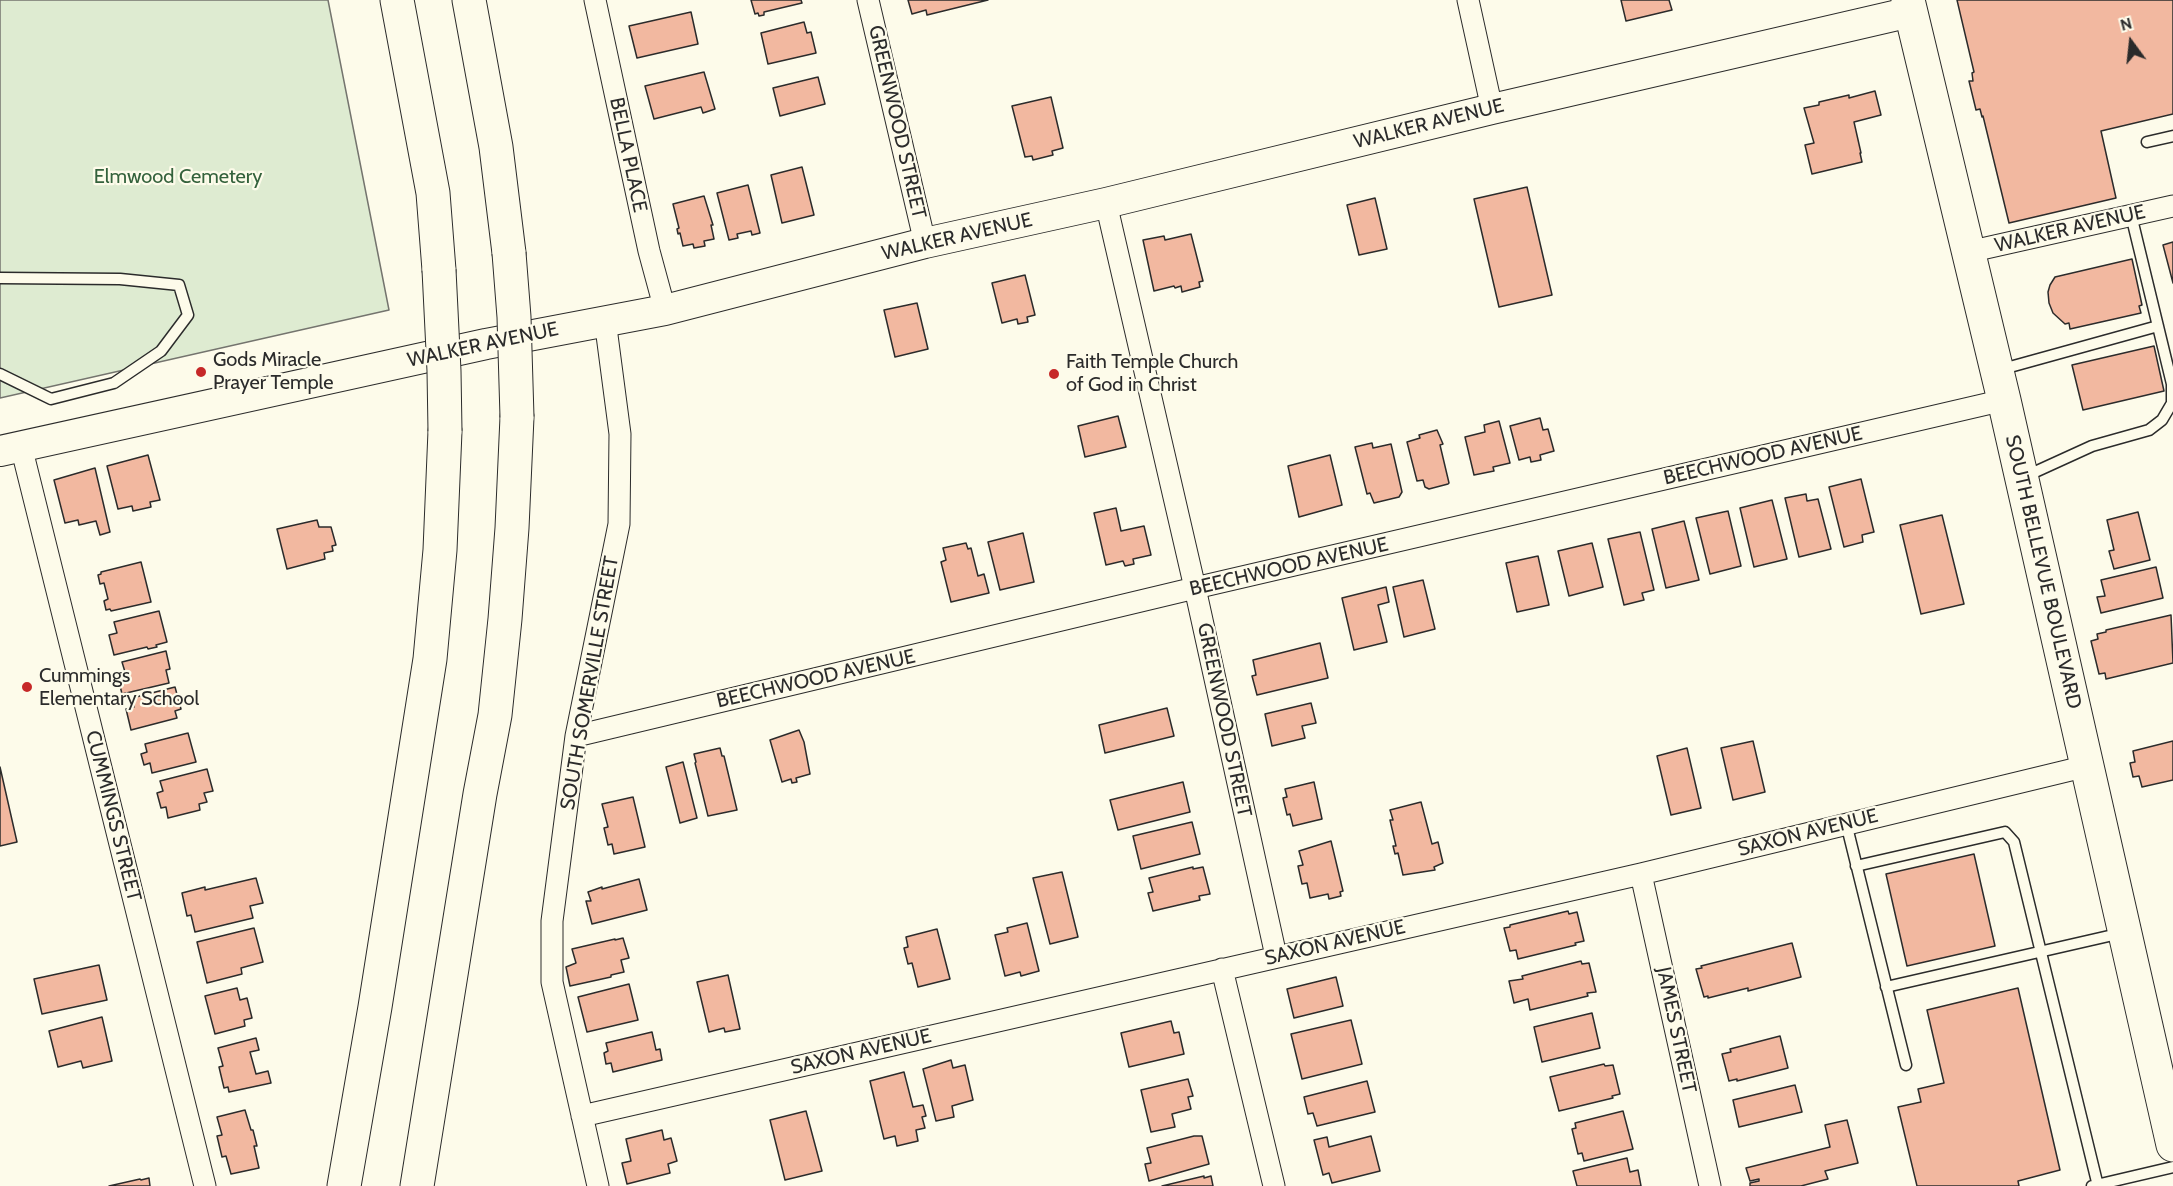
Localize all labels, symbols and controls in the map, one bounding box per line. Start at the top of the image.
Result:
north arrow [2101,12,2161,72]
text: N [2118,13,2134,35]
street label: GREENWOOD STREET [863,23,931,221]
street label: WALKER AVENUE [1352,94,1506,154]
street label: BELLA PLACE [604,95,652,215]
park label: Elmwood Cemetery [94,165,262,189]
street label: WALKER AVENUE [1992,200,2148,258]
street label: WALKER AVENUE [879,208,1035,266]
street label: WALKER AVENUE [405,317,561,373]
place label: Gods Miracle Prayer Temple [213,348,333,395]
place label: Faith Temple Church of God in Christ [1066,350,1238,397]
marker: Gods Miracle Prayer Temple [194,365,208,379]
marker: Faith Temple Church of God in Christ [1047,367,1061,381]
street label: BEECHWOOD AVENUE [1661,421,1865,491]
street label: SOUTH BELLEVUE BOULEVARD [2000,433,2086,711]
street label: BEECHWOOD AVENUE [1187,532,1391,602]
street label: SOUTH SOMERVILLE STREET [556,554,624,812]
street label: GREENWOOD STREET [1192,621,1256,819]
street label: BEECHWOOD AVENUE [714,644,918,714]
place label: Cummings Elementary School [39,664,199,711]
marker: Cummings Elementary School [20,680,34,694]
street label: CUMMINGS STREET [80,728,146,904]
street label: SAXON AVENUE [1735,804,1881,862]
street label: SAXON AVENUE [1262,915,1408,971]
street label: JAMES STREET [1651,965,1701,1095]
street label: SAXON AVENUE [788,1024,934,1080]

